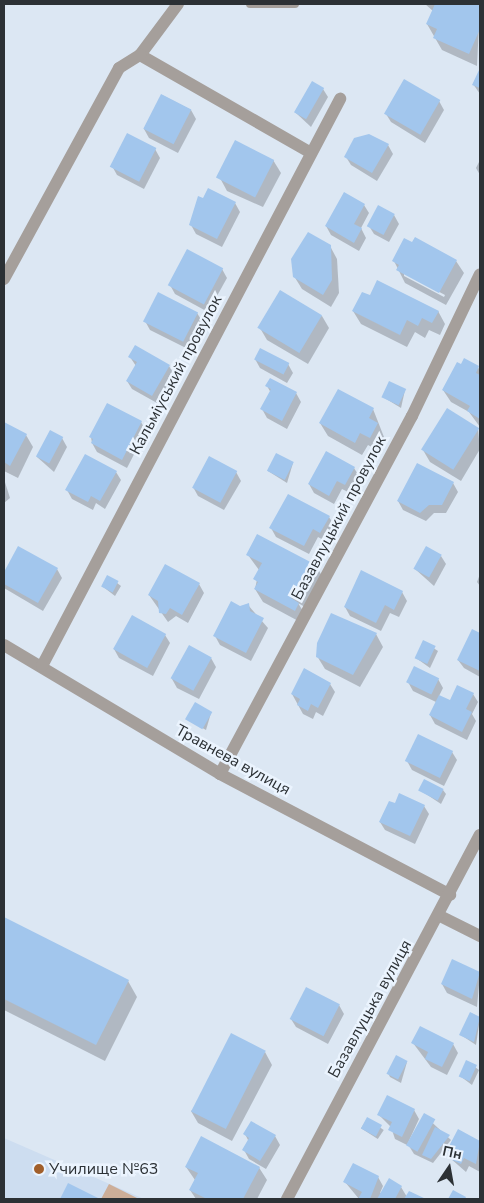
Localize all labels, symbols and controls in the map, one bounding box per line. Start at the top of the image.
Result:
street label: Кальміуський провулок [126,292,226,458]
street label: Базавлуцький провулок [288,433,390,603]
street label: Травнева вулиця [172,721,294,799]
street label: Базавлуцька вулиця [324,937,416,1081]
text: Пн [441,1142,464,1164]
north arrow [424,1143,474,1193]
place label: Училище №63 [49,1159,158,1179]
marker: Училище №63 [33,1163,45,1175]

